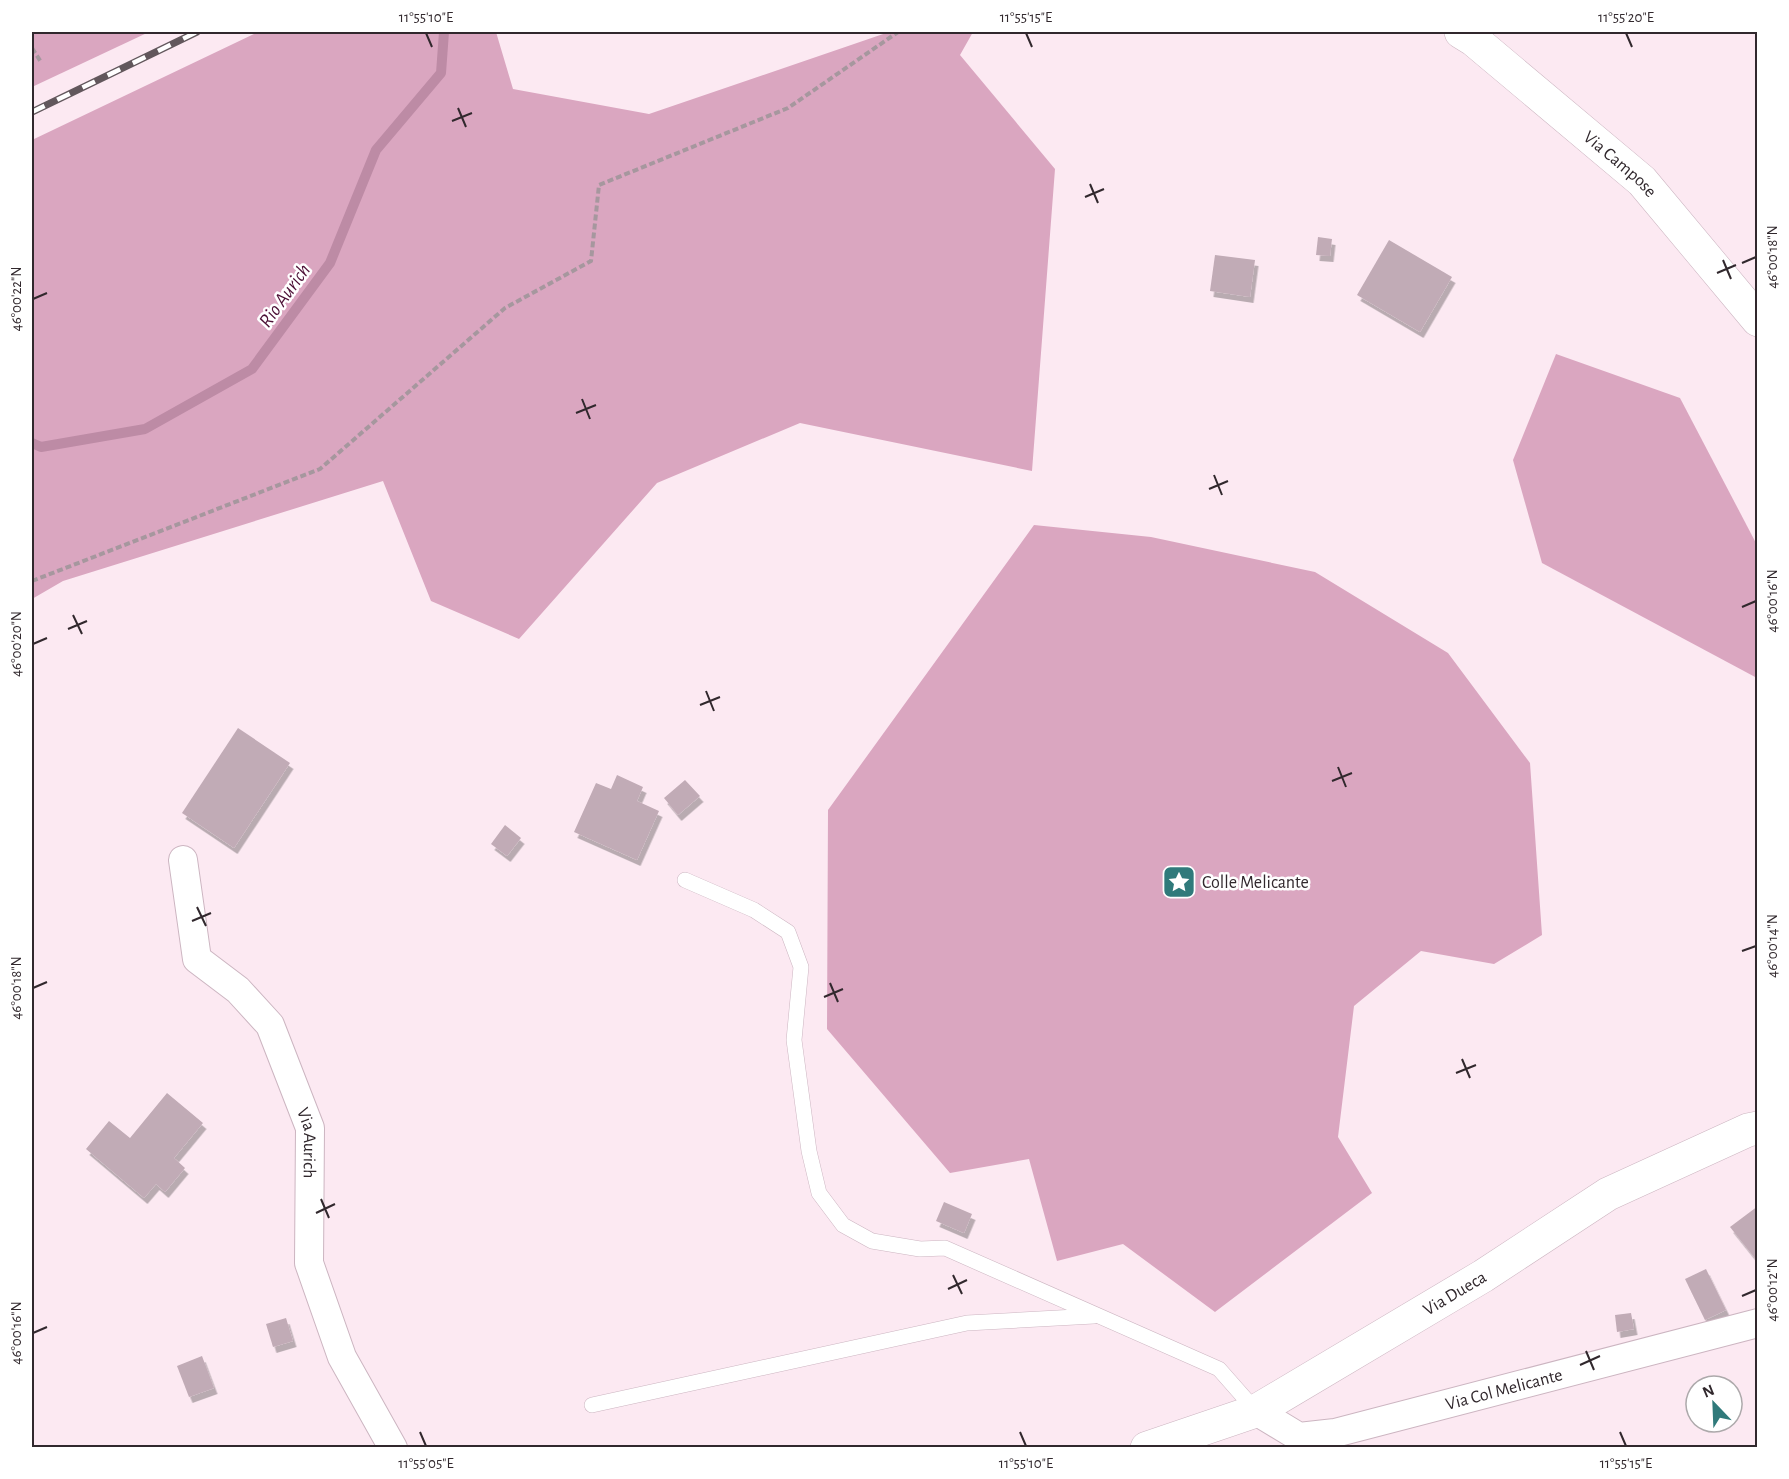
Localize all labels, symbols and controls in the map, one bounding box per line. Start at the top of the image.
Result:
text: 11°55'10"E [399,10,453,25]
text: 11°55'15"E [1000,10,1052,25]
text: 11°55'20"E [1598,10,1654,25]
street label: Via Campose [1580,128,1660,201]
text: 46°00'18"N [1765,225,1780,289]
water label: Rio Aurich [255,260,314,331]
text: 46°00'22"N [9,266,24,332]
text: 46°00'16"N [1765,569,1780,633]
text: 46°00'20"N [9,611,24,677]
place icon: Colle Melicante [1161,864,1197,900]
place label: Colle Melicante [1202,874,1309,892]
text: 46°00'14"N [1765,914,1780,978]
text: 46°00'18"N [9,956,24,1020]
street label: Via Aurich [293,1106,318,1178]
text: 46°00'12"N [1765,1258,1780,1322]
street label: Via Dueca [1420,1268,1490,1319]
text: 46°00'16"N [9,1301,24,1365]
street label: Via Col Melicante [1444,1366,1565,1414]
north arrow [1684,1374,1744,1434]
text: N [1700,1382,1717,1401]
text: 11°55'05"E [398,1456,454,1471]
text: 11°55'10"E [999,1456,1053,1471]
text: 11°55'15"E [1600,1456,1652,1471]

